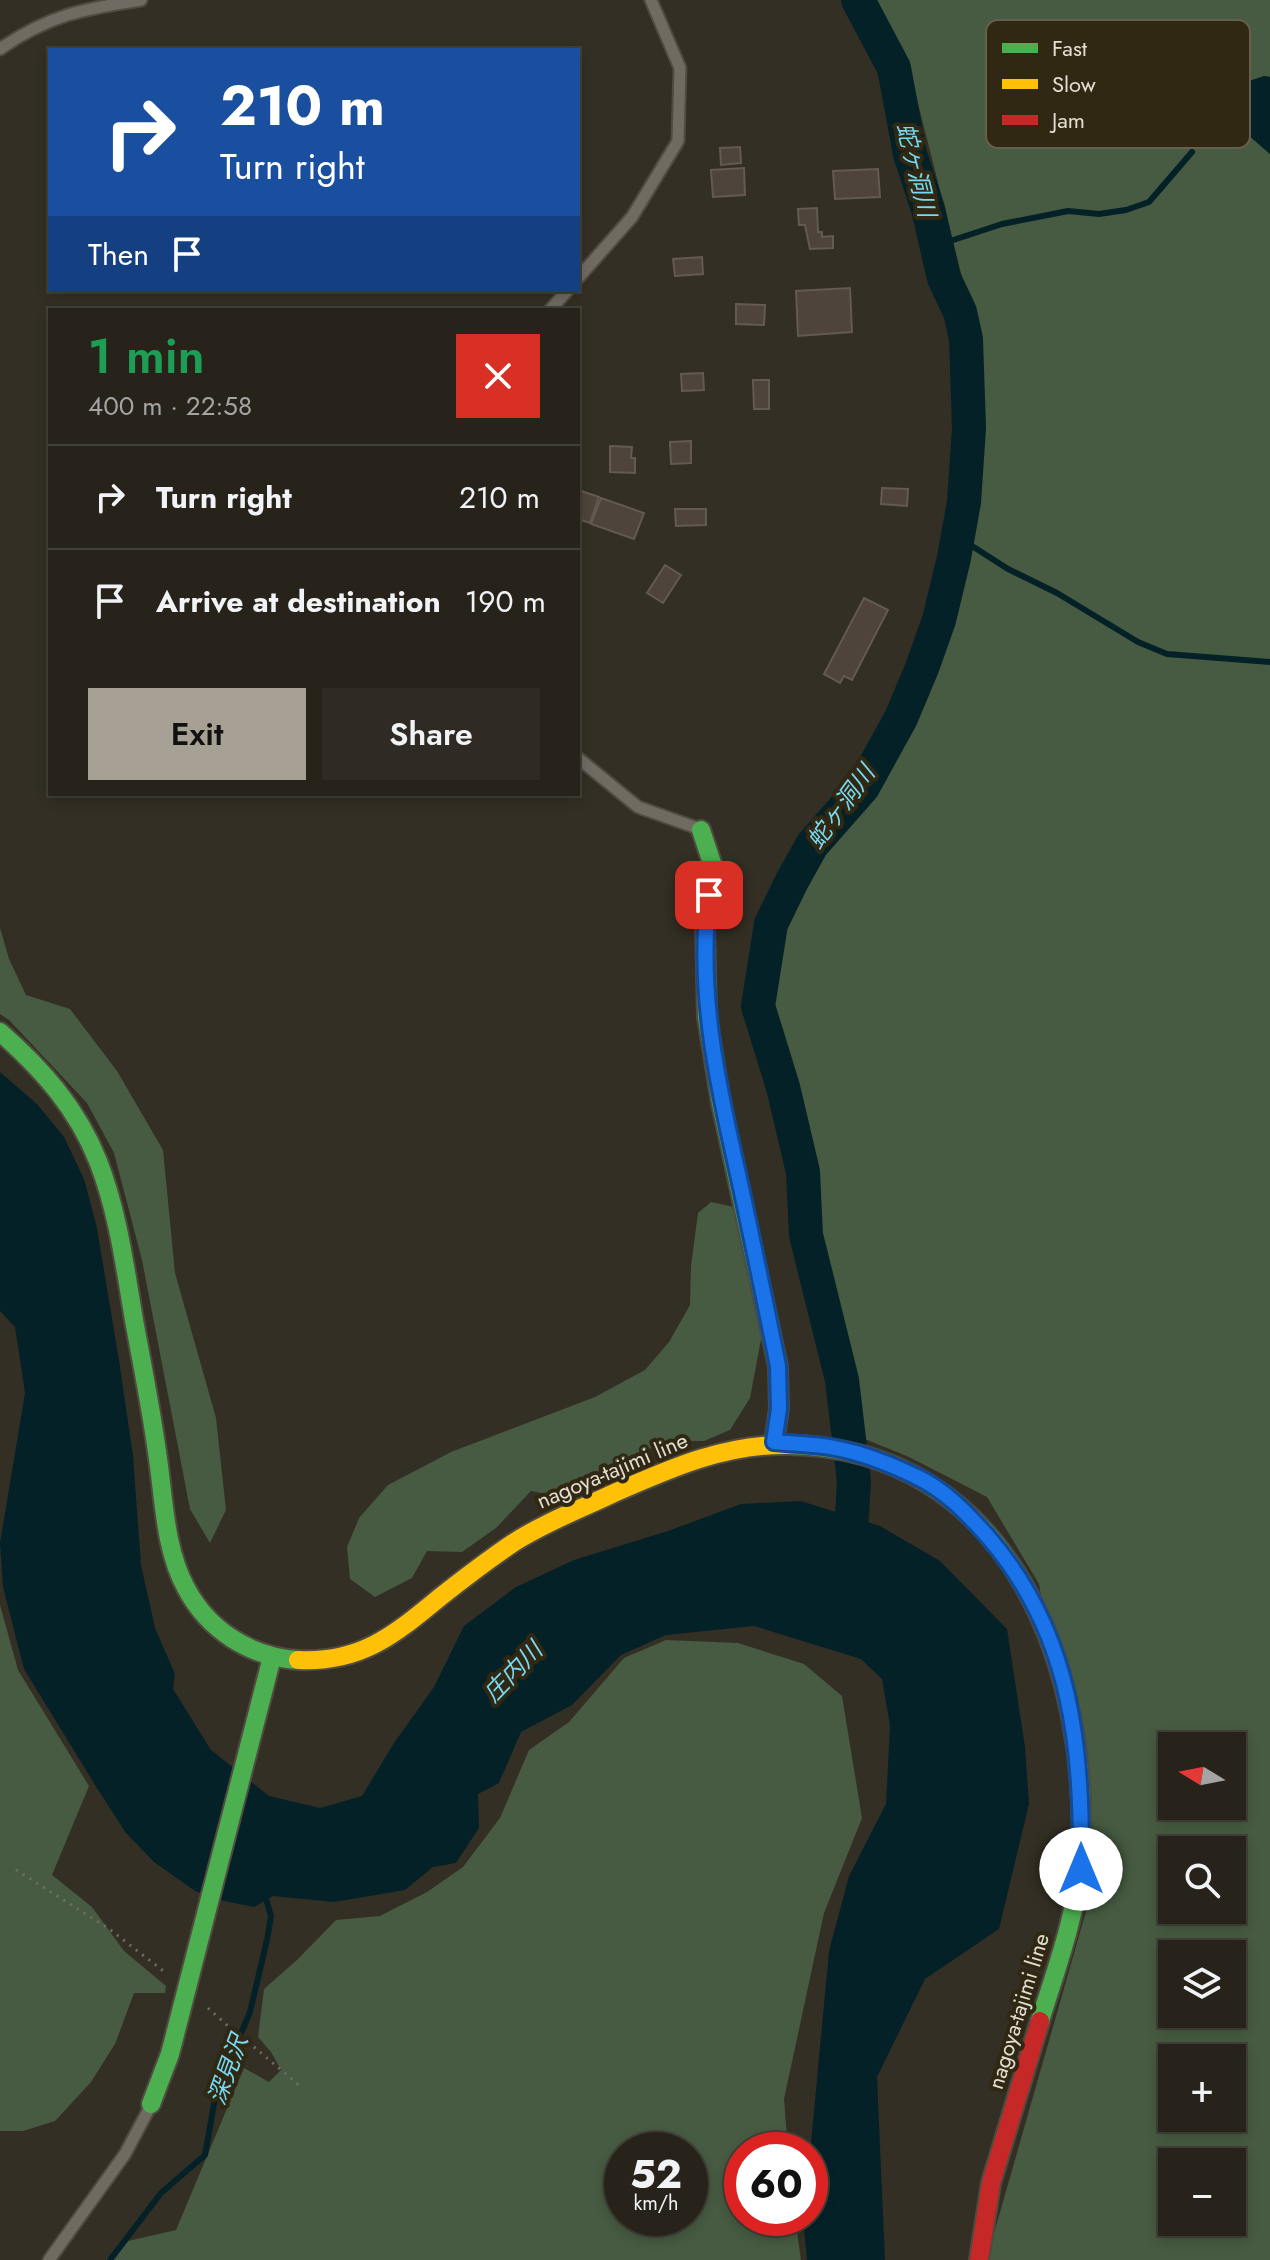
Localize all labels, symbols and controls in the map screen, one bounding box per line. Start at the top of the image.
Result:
legend [986,20,1250,148]
text: Fast [1052,32,1088,64]
text: 210 m [220,65,385,146]
text: Slow [1052,68,1096,100]
icon: right [88,80,192,184]
text: Jam [1049,104,1085,136]
water label: 蛇ヶ洞川 [888,119,946,224]
text: Turn right [220,140,365,192]
icon: arrive [165,232,209,276]
text: Then [88,233,149,276]
text: 1 min [88,322,205,391]
button: close [456,334,540,418]
text: 400 m · 22:58 [88,387,252,425]
icon: right [88,475,132,519]
text: Turn right [156,476,292,519]
text: 210 m [459,476,540,519]
icon: arrive [88,579,132,623]
text: Arrive at destination [156,580,441,623]
text: 190 m [465,580,546,623]
button: Exit [88,688,306,780]
button: Share [322,688,540,780]
water label: 蛇ヶ洞川 [798,755,885,856]
pin [675,861,743,929]
icon: arrive [687,873,731,917]
street label: nagoya-tajimi line [531,1424,693,1516]
water label: 庄内川 [475,1631,552,1710]
north arrow [1158,1732,1246,1820]
map controls [1158,1732,1246,2236]
position arrow [1039,1827,1123,1911]
button: search [1158,1836,1246,1924]
street label: nagoya-tajimi line [979,1929,1057,2093]
button: layers [1158,1940,1246,2028]
water label: 深見沢 [199,2027,257,2110]
button: + [1158,2044,1246,2132]
speed limit sign: 60 [724,2132,828,2236]
text: 52 [630,2145,682,2203]
button: − [1158,2148,1246,2236]
text: km/h [633,2189,679,2218]

